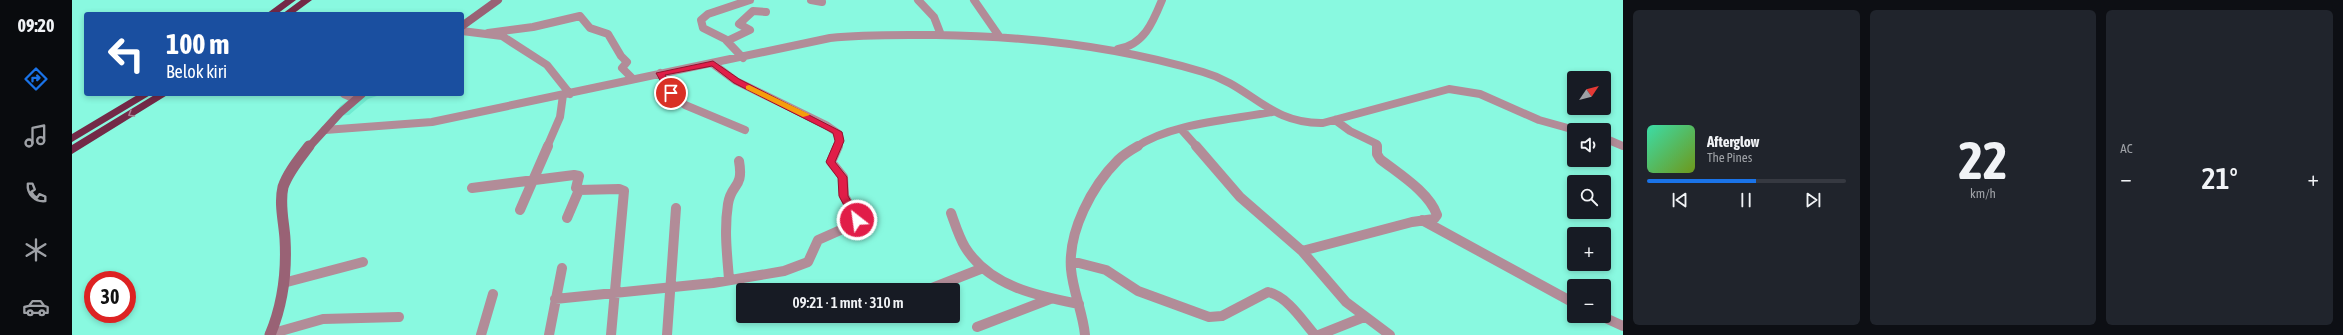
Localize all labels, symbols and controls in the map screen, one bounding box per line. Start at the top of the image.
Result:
text: 09:20 [17,15,55,36]
icon: left [100,28,152,80]
text: 100 m [166,28,229,60]
text: Belok kiri [166,61,227,82]
icon: directions [22,65,50,93]
north arrow [1567,71,1611,115]
map controls [1567,71,1611,323]
pin [654,76,688,110]
icon: arrive [660,82,682,104]
one-way arrow [128,110,135,117]
icon: music [22,122,50,150]
button: sound [1567,123,1611,167]
text: 22 [1959,130,2007,190]
text: Afterglow [1707,133,1760,150]
text: AC [2120,141,2133,156]
text: The Pines [1707,150,1752,165]
text: 21° [2201,161,2238,195]
text: − [2120,165,2132,191]
text: + [2308,165,2319,191]
button: search [1567,175,1611,219]
icon: phone [22,179,50,207]
text: km/h [1970,186,1996,201]
icon: previous [1669,189,1691,211]
icon: pause [1735,189,1757,211]
icon: next [1802,189,1824,211]
position arrow [836,199,878,241]
button: + [1567,227,1611,271]
icon: climate [22,236,50,264]
speed limit sign: 30 [84,271,136,323]
button: − [1567,279,1611,323]
icon: car [22,293,50,321]
text: 09:21 · 1 mnt · 310 m [792,294,904,311]

